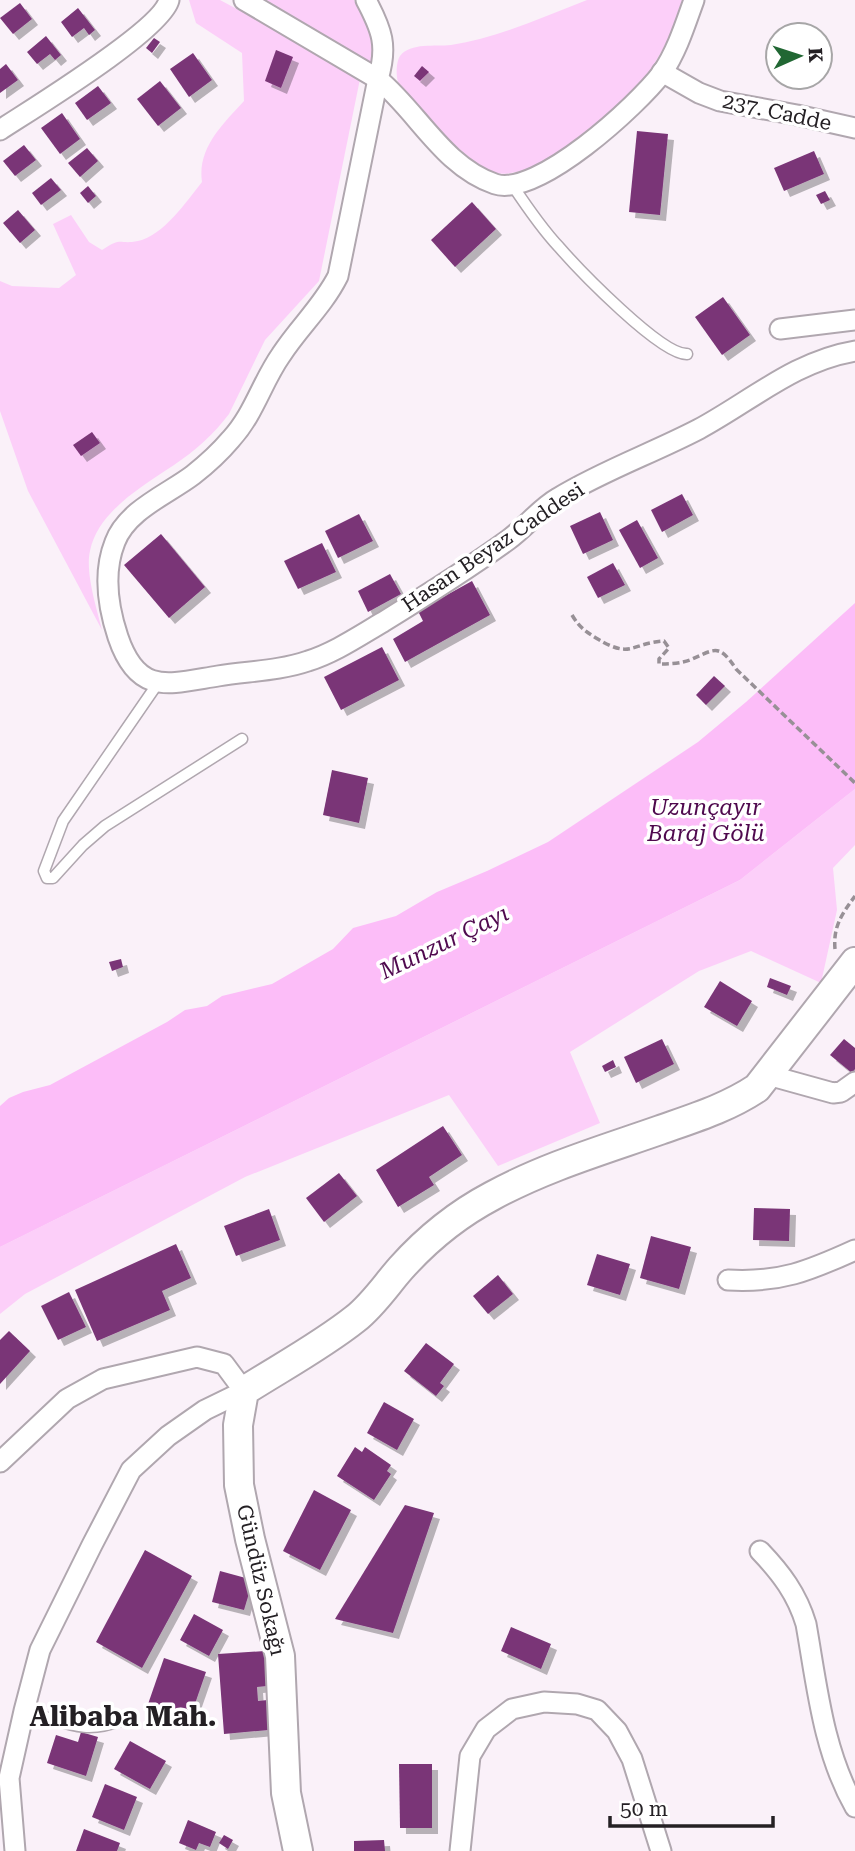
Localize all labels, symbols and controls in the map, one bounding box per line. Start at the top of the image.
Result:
north arrow [764,21,834,91]
text: K [804,47,827,63]
street label: 237. Cadde [720,89,834,135]
street label: Hasan Beyaz Caddesi [398,477,589,617]
water label: Uzunçayır Baraj Gölü [646,794,765,847]
water label: Munzur Çayı [375,900,513,986]
street label: Gündüz Sokağı [232,1502,290,1658]
district label: Alibaba Mah. [29,1700,217,1733]
scale bar [610,1784,773,1828]
text: 50 m [620,1797,668,1821]

